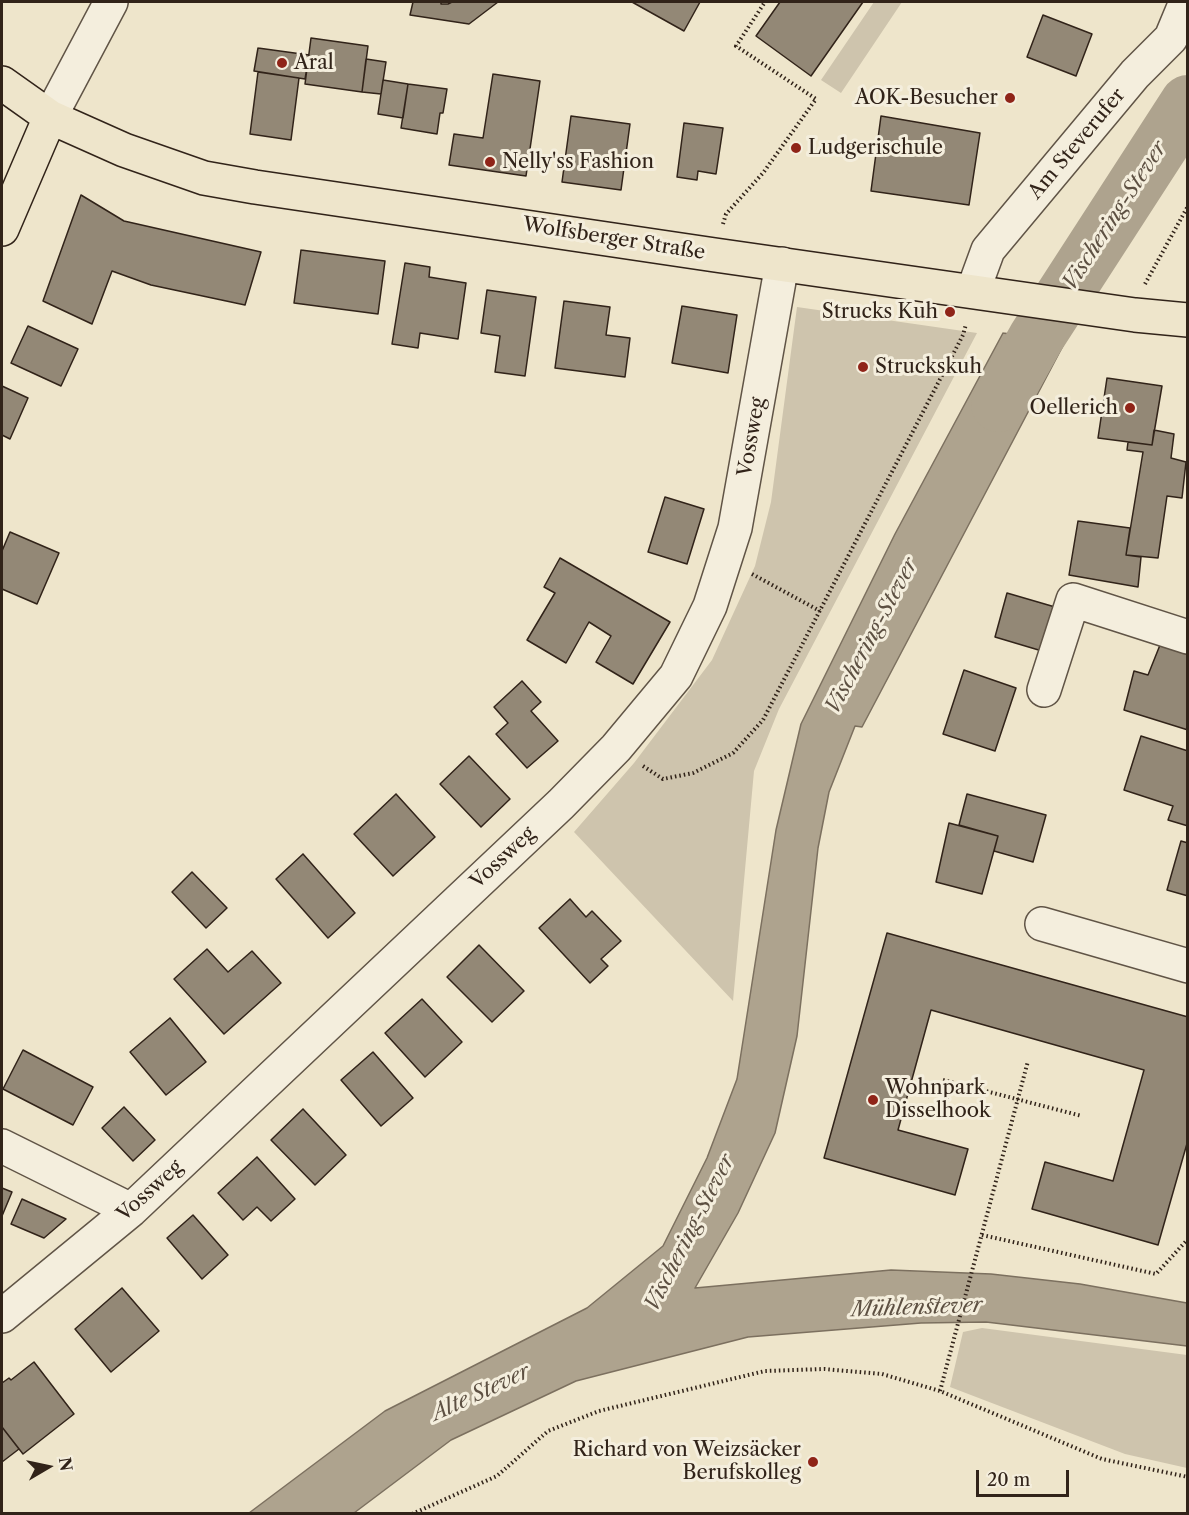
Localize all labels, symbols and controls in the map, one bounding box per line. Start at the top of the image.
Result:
place label: Aral [294,51,334,75]
marker: Aral [275,56,289,70]
street label: Am Steverufer [1024,84,1130,204]
place label: AOK-Besucher [855,86,998,110]
marker: AOK-Besucher [1003,91,1017,105]
place label: Ludgerischule [808,136,943,160]
water label: Vischering-Stever [1057,137,1173,295]
marker: Ludgerischule [789,141,803,155]
place label: Nelly'ss Fashion [502,150,654,174]
marker: Nelly'ss Fashion [483,155,497,169]
street label: Wolfsberger Straße [521,213,707,265]
place label: Strucks Kuh [822,300,938,324]
marker: Strucks Kuh [943,305,957,319]
place label: Struckskuh [875,355,982,379]
marker: Struckskuh [856,360,870,374]
street label: Vossweg [733,396,771,478]
place label: Oellerich [1030,396,1118,420]
marker: Oellerich [1123,401,1137,415]
water label: Vischering-Stever [820,554,924,718]
street label: Vossweg [466,822,540,894]
place label: Wohnpark Disselhook [885,1076,990,1123]
marker: Wohnpark Disselhook [866,1093,880,1107]
water label: Vischering-Stever [640,1150,740,1316]
street label: Vossweg [112,1155,188,1227]
water label: Mühlenstever [851,1293,983,1323]
water label: Alte Stever [428,1359,534,1427]
north arrow [18,1437,78,1497]
place label: Richard von Weizsäcker Berufskolleg [573,1438,801,1485]
marker: Richard von Weizsäcker Berufskolleg [806,1455,820,1469]
text: N [55,1456,77,1473]
scale bar [979,1458,1072,1496]
text: 20 m [987,1469,1030,1491]

